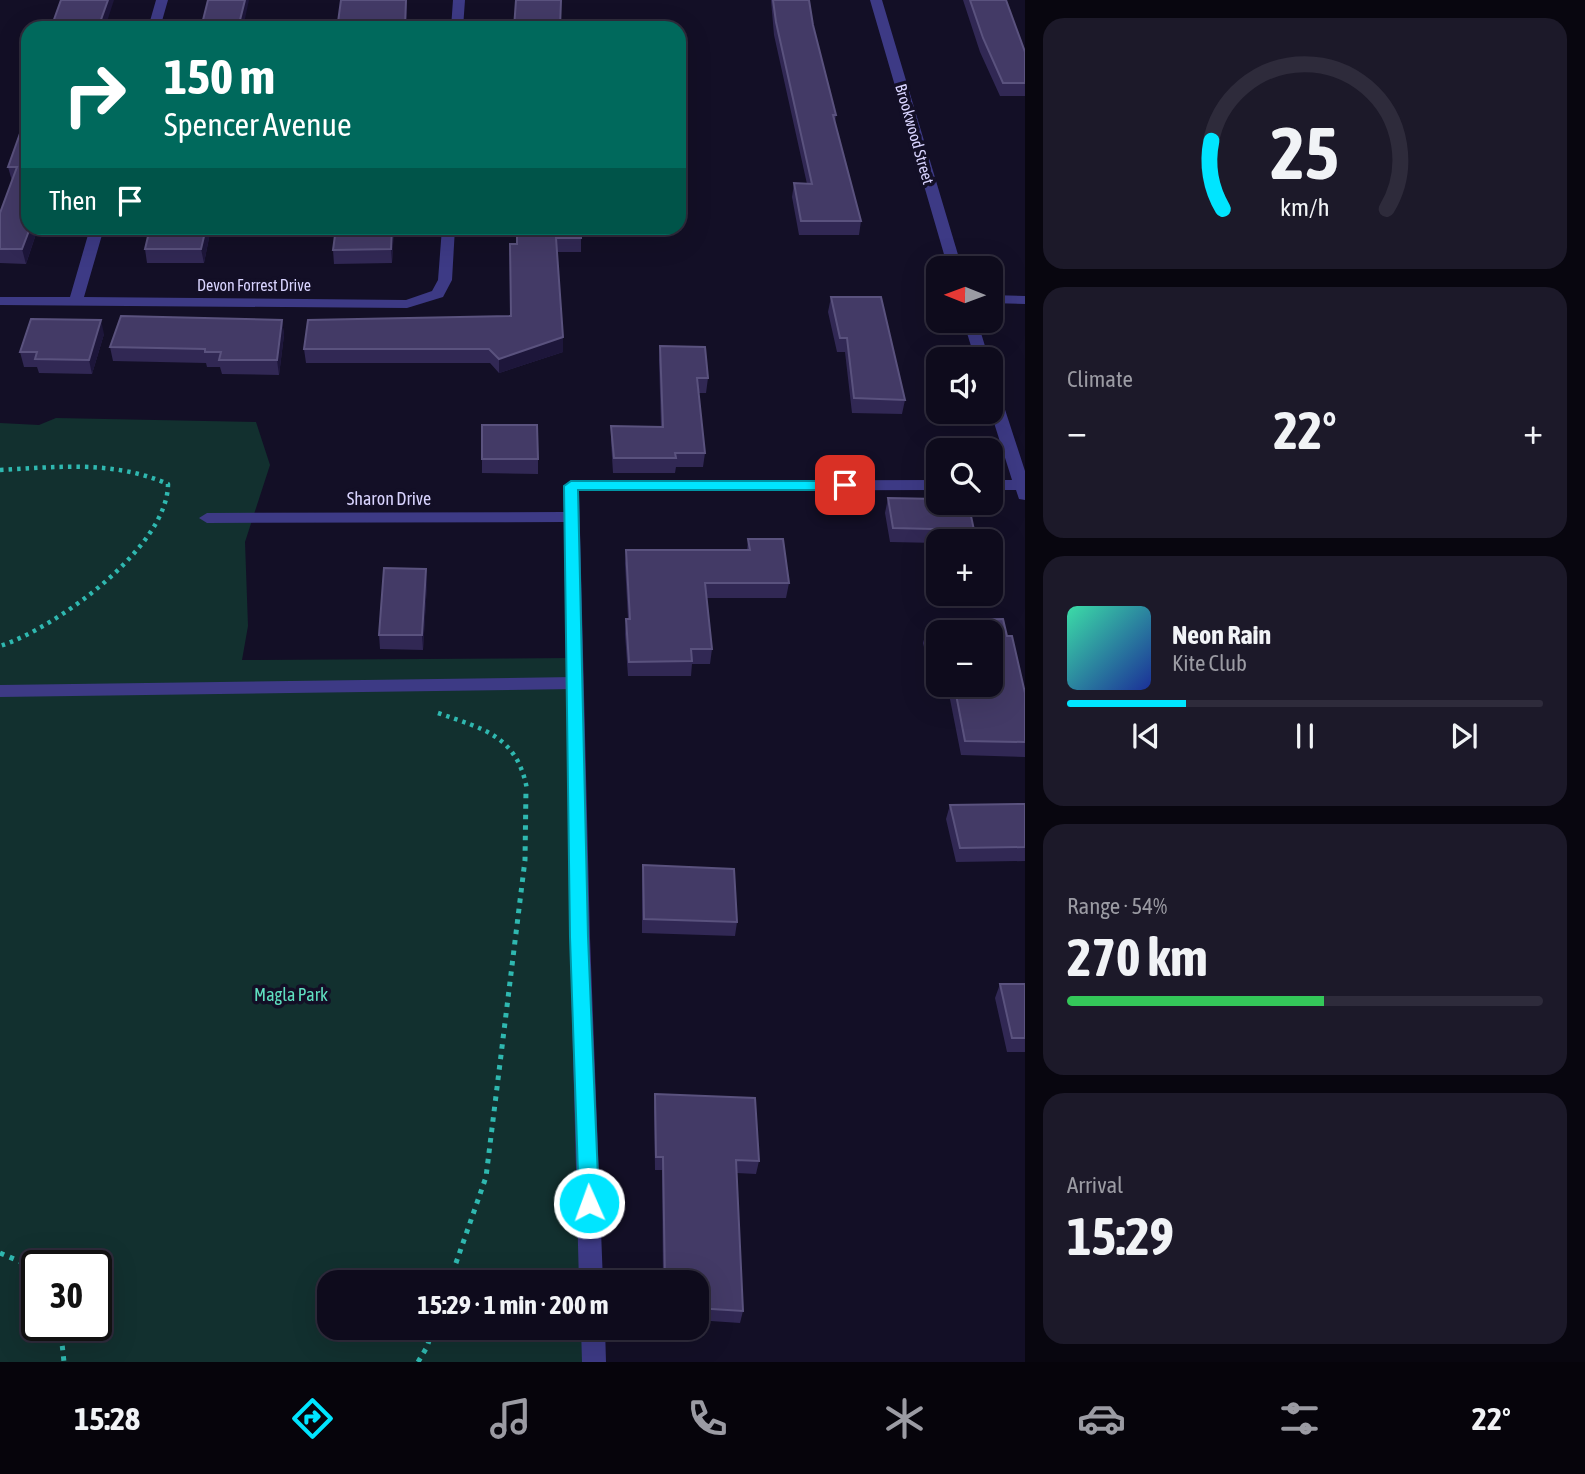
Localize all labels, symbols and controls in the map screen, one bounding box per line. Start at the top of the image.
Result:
text: 150 m [164,48,275,104]
icon: right [49,49,140,140]
street label: Brookwood Street [892,82,938,187]
text: Spencer Avenue [164,106,351,143]
text: 25 [1271,112,1339,195]
icon: arrive [111,182,149,220]
text: Then [49,186,97,216]
text: km/h [1280,193,1330,221]
north arrow [926,256,1003,332]
map controls [926,256,1003,697]
street label: Devon Forrest Drive [197,276,311,294]
button: sound [926,347,1003,424]
text: Climate [1067,366,1133,392]
text: 22° [1273,400,1337,460]
text: − [1067,409,1087,452]
text: + [1523,409,1543,452]
button: search [926,438,1003,515]
pin [815,455,875,515]
icon: arrive [826,466,864,504]
street label: Sharon Drive [347,488,431,509]
button: + [926,529,1003,606]
button: − [926,620,1003,697]
text: Neon Rain [1172,620,1271,650]
text: Kite Club [1172,650,1247,676]
icon: previous [1127,717,1165,755]
icon: pause [1286,717,1324,755]
icon: next [1445,717,1483,755]
text: Range · 54% [1067,893,1167,919]
text: 270 km [1067,927,1208,987]
park label: Magla Park [254,984,328,1005]
position arrow [552,1166,626,1240]
text: Arrival [1067,1172,1123,1198]
text: 15:29 [1067,1206,1174,1266]
speed limit sign: 30 [21,1250,112,1341]
text: 15:29 · 1 min · 200 m [418,1290,608,1320]
icon: directions [288,1394,337,1443]
icon: music [486,1394,535,1443]
icon: phone [683,1394,732,1443]
icon: climate [880,1394,929,1443]
icon: car [1077,1394,1126,1443]
icon: filters [1275,1394,1324,1443]
text: 15:28 [74,1400,140,1437]
text: 22° [1472,1400,1511,1437]

